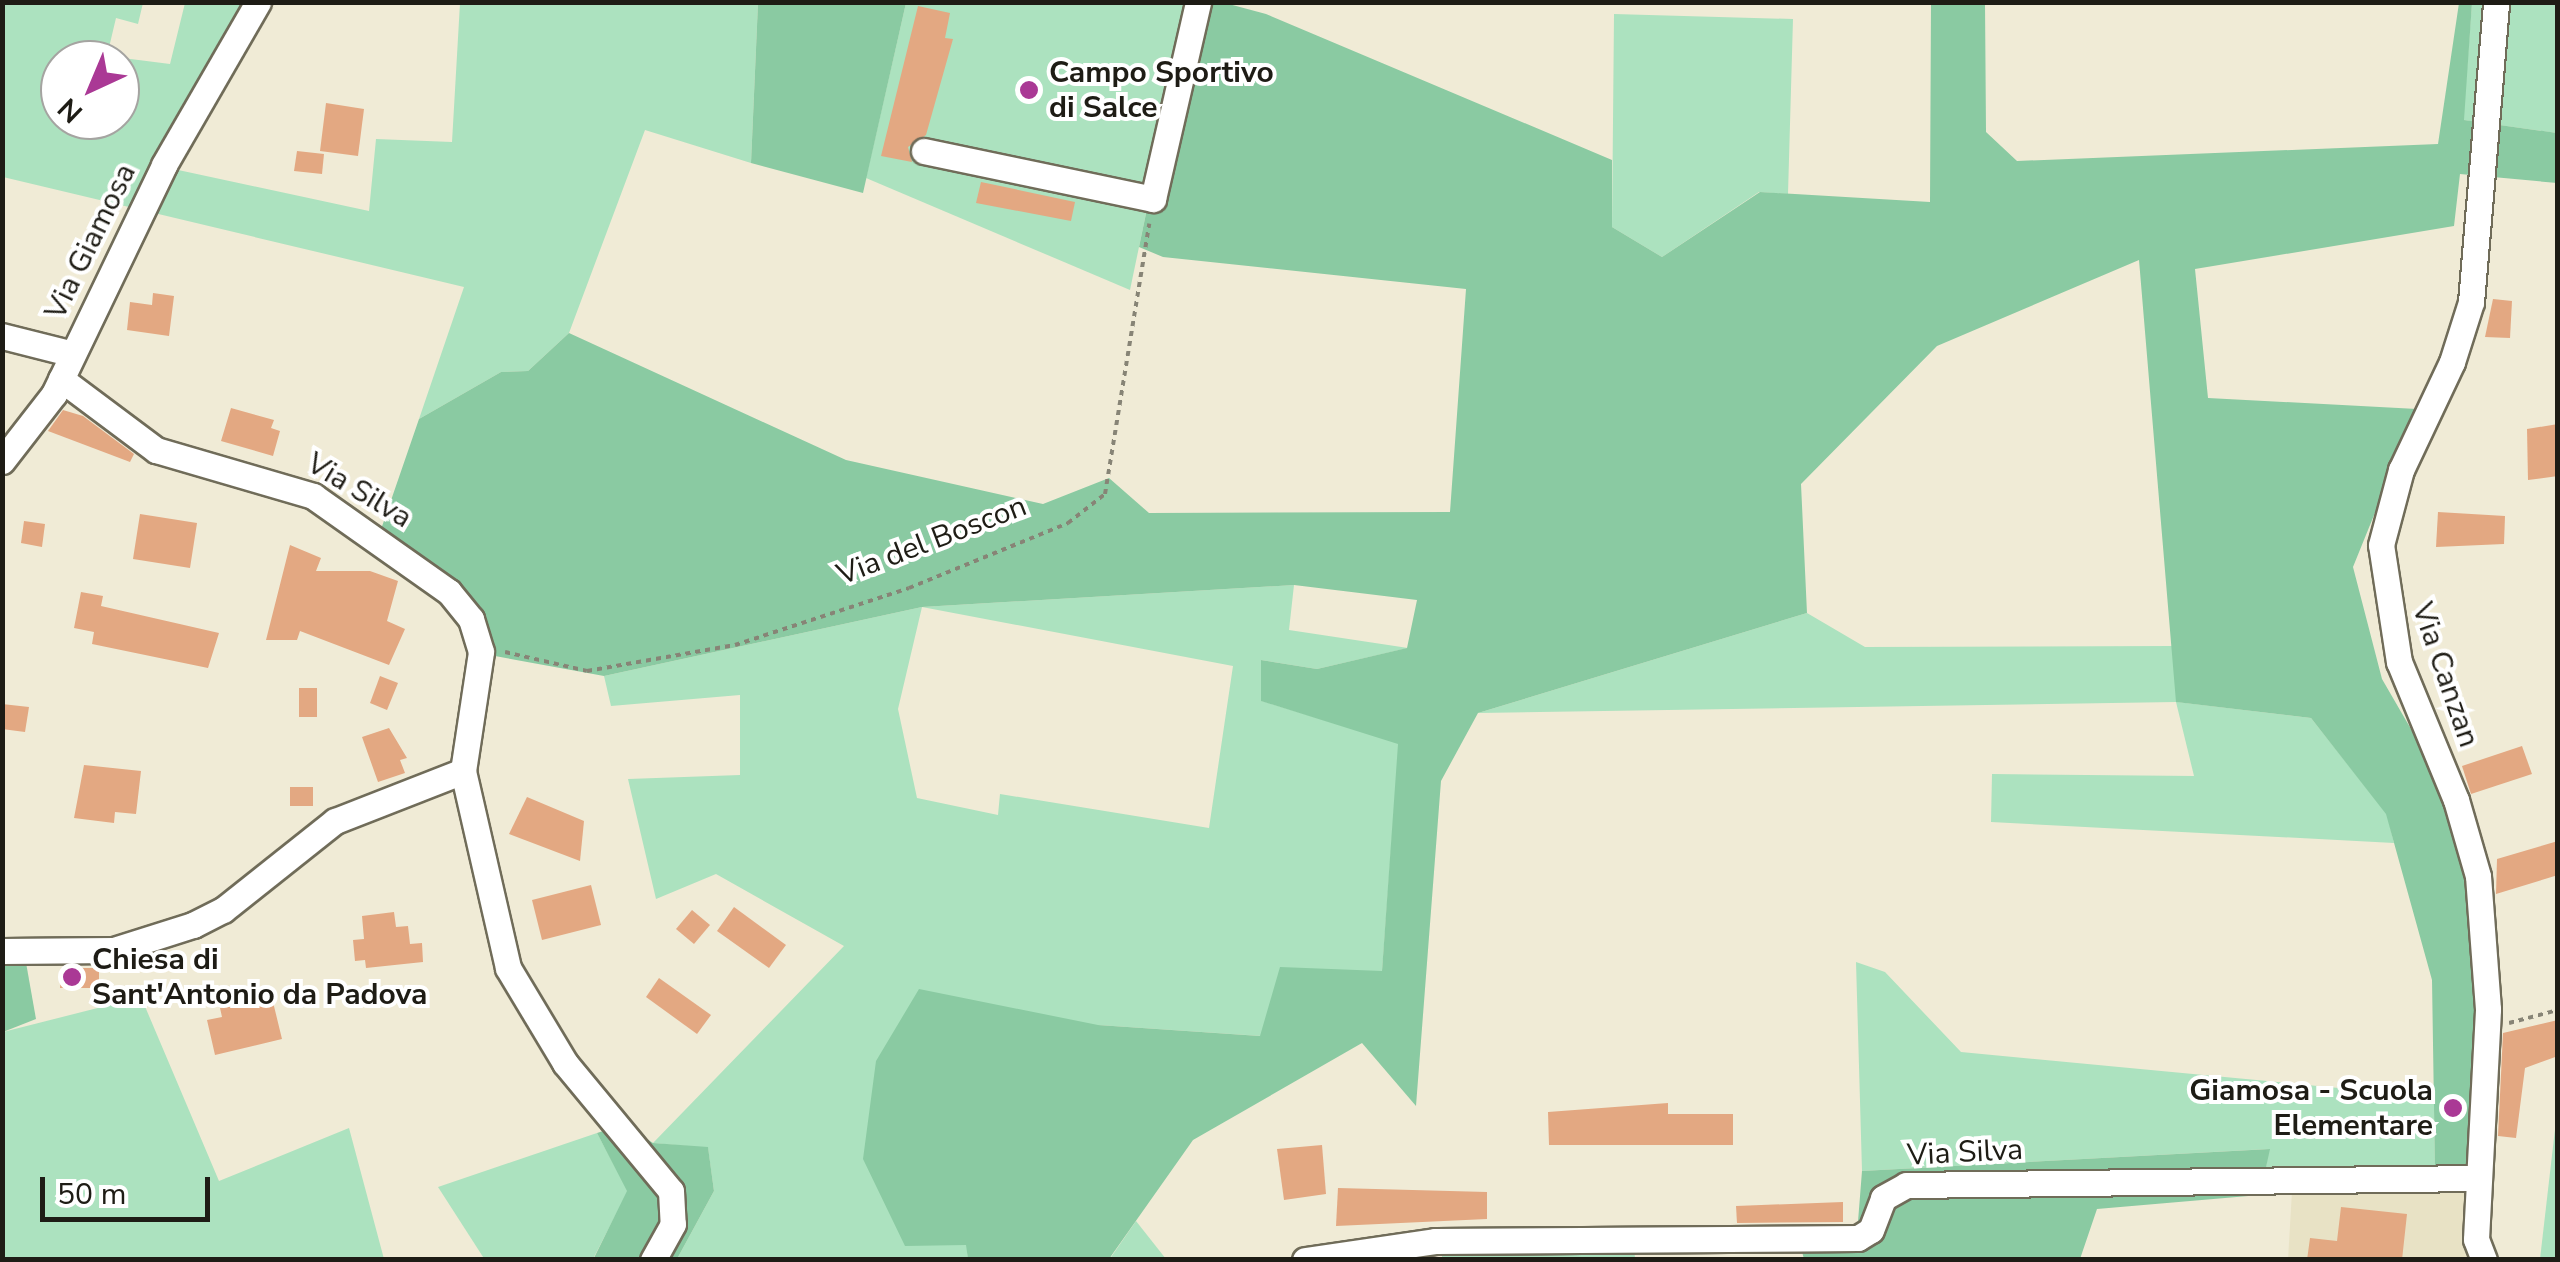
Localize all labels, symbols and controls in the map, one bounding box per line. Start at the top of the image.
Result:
north arrow [40,40,140,140]
place label: Campo Sportivo di Salce [1049,55,1274,126]
marker: Campo Sportivo di Salce [1018,79,1040,101]
text: N [50,89,91,131]
street label: Via Giamosa [38,158,144,326]
street label: Via Silva [300,446,418,536]
street label: Via del Boscon [832,488,1032,594]
street label: Via Canzan [2403,598,2487,752]
place label: Chiesa di Sant'Antonio da Padova [92,942,427,1012]
marker: Chiesa di Sant'Antonio da Padova [61,966,83,988]
place label: Giamosa - Scuola Elementare [2189,1073,2433,1144]
marker: Giamosa - Scuola Elementare [2442,1097,2464,1119]
street label: Via Silva [1906,1132,2024,1174]
scale bar [45,1157,215,1219]
text: 50 m [57,1174,126,1215]

